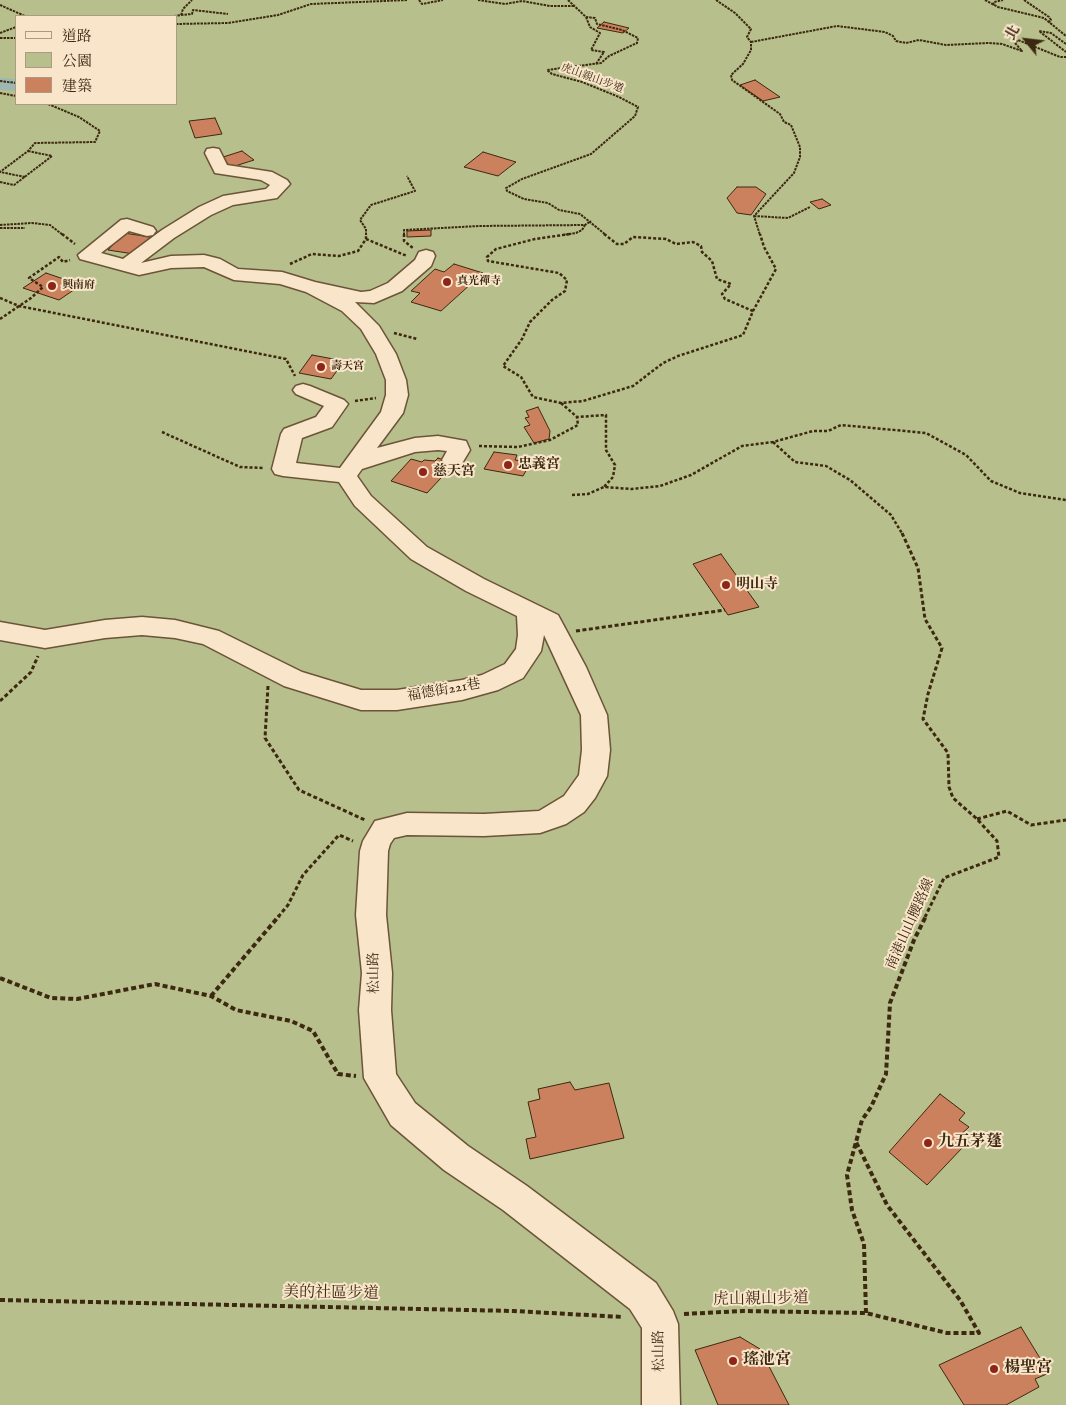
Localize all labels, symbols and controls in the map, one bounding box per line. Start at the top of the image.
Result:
legend [15,15,178,105]
north arrow [1001,15,1051,65]
text: 北 [1002,22,1024,43]
text: 道路 [62,27,92,46]
text: 公園 [62,52,92,71]
street label: 虎山親山步道 [559,62,625,96]
text: 建築 [62,77,92,96]
place label: 真光禪寺 [457,275,501,289]
marker: 真光禪寺 [441,276,453,288]
place label: 興南府 [62,279,95,293]
marker: 興南府 [46,280,58,292]
place label: 壽天宮 [331,360,364,374]
marker: 壽天宮 [315,361,327,373]
place label: 忠義宮 [518,457,560,473]
marker: 忠義宮 [502,459,514,471]
place label: 慈天宮 [433,464,475,480]
marker: 慈天宮 [417,466,429,478]
place label: 明山寺 [736,577,778,593]
marker: 明山寺 [720,579,732,591]
street label: 福德街221巷 [406,676,482,706]
street label: 南港山山腰路線 [883,876,939,972]
street label: 松山路 [366,952,384,994]
place label: 九五茅蓬 [938,1133,1002,1153]
marker: 九五茅蓬 [922,1137,934,1149]
street label: 美的社區步道 [283,1284,379,1304]
street label: 虎山親山步道 [713,1290,809,1310]
street label: 松山路 [651,1330,669,1372]
place label: 瑤池宮 [743,1351,791,1371]
marker: 瑤池宮 [727,1355,739,1367]
place label: 楊聖宮 [1004,1359,1052,1379]
marker: 楊聖宮 [988,1363,1000,1375]

